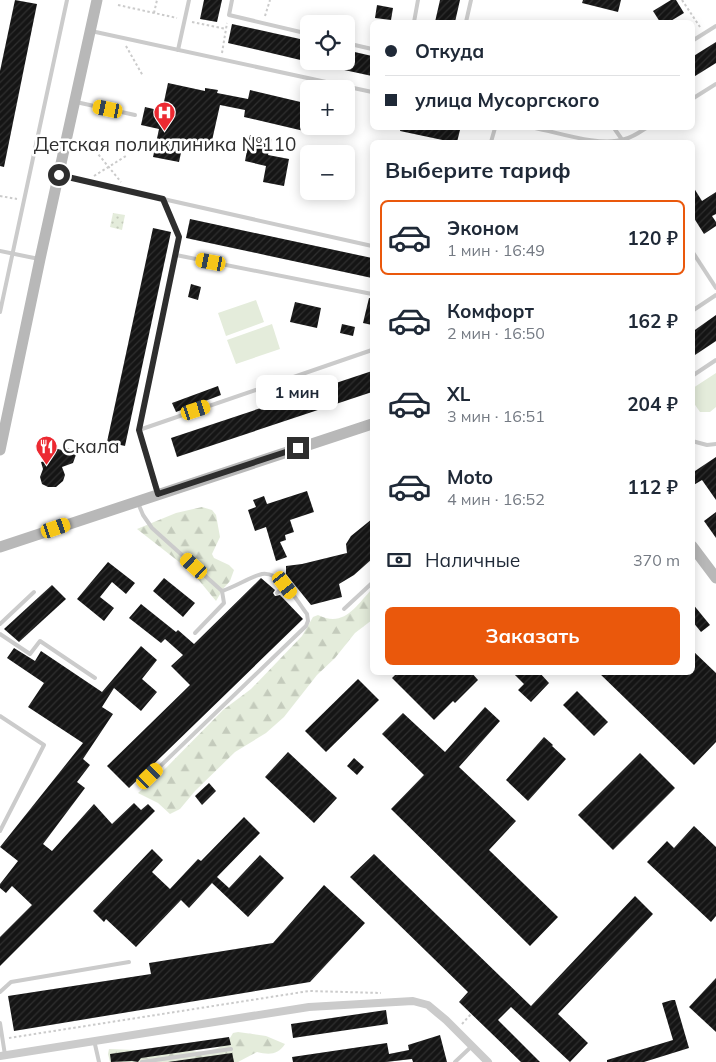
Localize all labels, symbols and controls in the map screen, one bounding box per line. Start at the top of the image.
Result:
map controls [300,15,355,200]
button: locate [300,15,355,70]
text: Откуда [415,39,484,63]
button: + [300,80,355,135]
text: улица Мусоргского [415,88,599,112]
car [91,99,124,119]
hospital icon: Детская поликлиника №110 [153,101,177,132]
place label: Детская поликлиника №110 [34,132,296,156]
button: − [300,145,355,200]
text: Выберите тариф [385,156,571,184]
route start [48,164,70,186]
icon: car [387,215,432,260]
text: Эконом [447,216,519,240]
text: 120 ₽ [627,226,678,250]
text: 1 мин · 16:49 [447,240,545,260]
car [194,252,227,272]
icon: car [387,298,432,343]
text: Комфорт [447,299,534,323]
text: 162 ₽ [627,309,678,333]
text: 2 мин · 16:50 [447,323,545,343]
callout: 1 мин [257,376,339,410]
icon: car [387,381,432,426]
text: 1 мин [275,382,319,402]
text: XL [447,382,470,406]
text: 204 ₽ [627,392,678,416]
car [179,398,212,422]
text: 3 мин · 16:51 [447,406,545,426]
restaurant icon: Скала [34,434,58,465]
place label: Скала [62,434,120,458]
route end [287,437,309,459]
icon: car [387,464,432,509]
text: Moto [447,465,493,489]
text: 112 ₽ [627,475,678,499]
text: 4 мин · 16:52 [447,489,545,509]
car [39,516,72,540]
icon: cash [385,546,413,574]
text: Наличные [425,548,520,572]
car [177,550,210,582]
text: 370 m [633,550,680,570]
car [269,569,300,601]
button: Заказать [385,607,680,665]
car [133,760,166,792]

